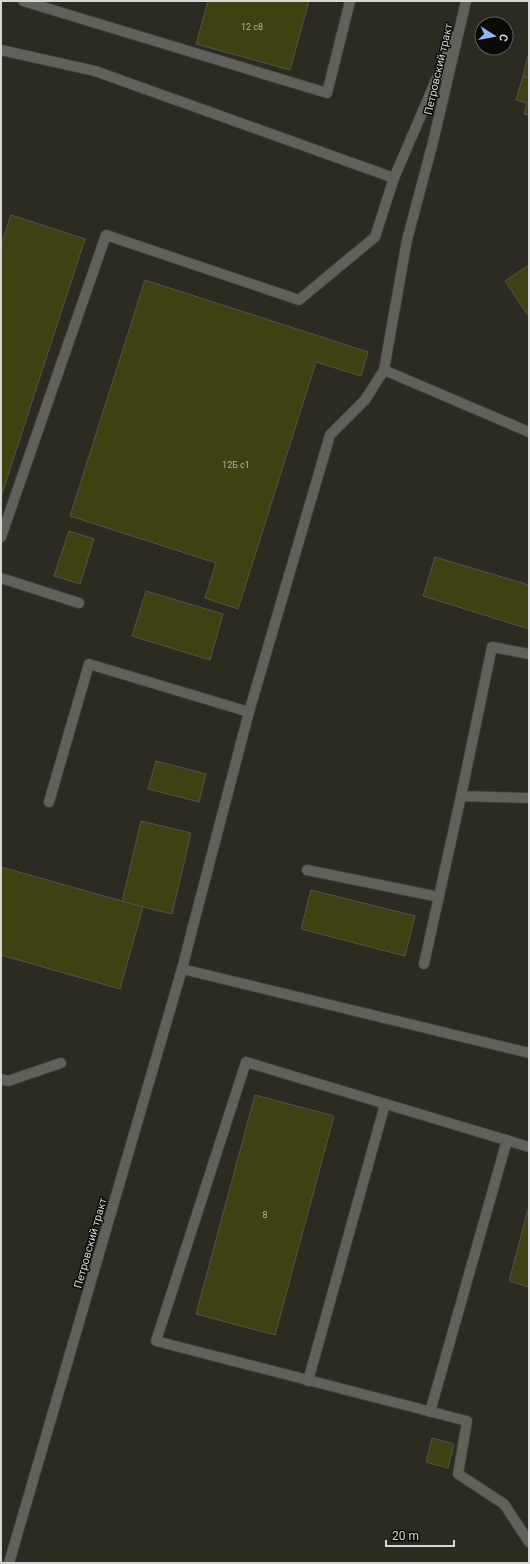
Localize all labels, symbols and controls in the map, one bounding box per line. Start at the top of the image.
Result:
north arrow [474,16,514,56]
street label: Петровский тракт [422,21,455,116]
house number: 12 с8 [241,22,263,32]
text: С [496,33,510,43]
house number: 12Б с1 [222,460,250,470]
street label: Петровский тракт [71,1196,110,1290]
house number: 8 [262,1210,268,1220]
scale bar [386,1522,454,1548]
text: 20 m [392,1529,419,1543]

